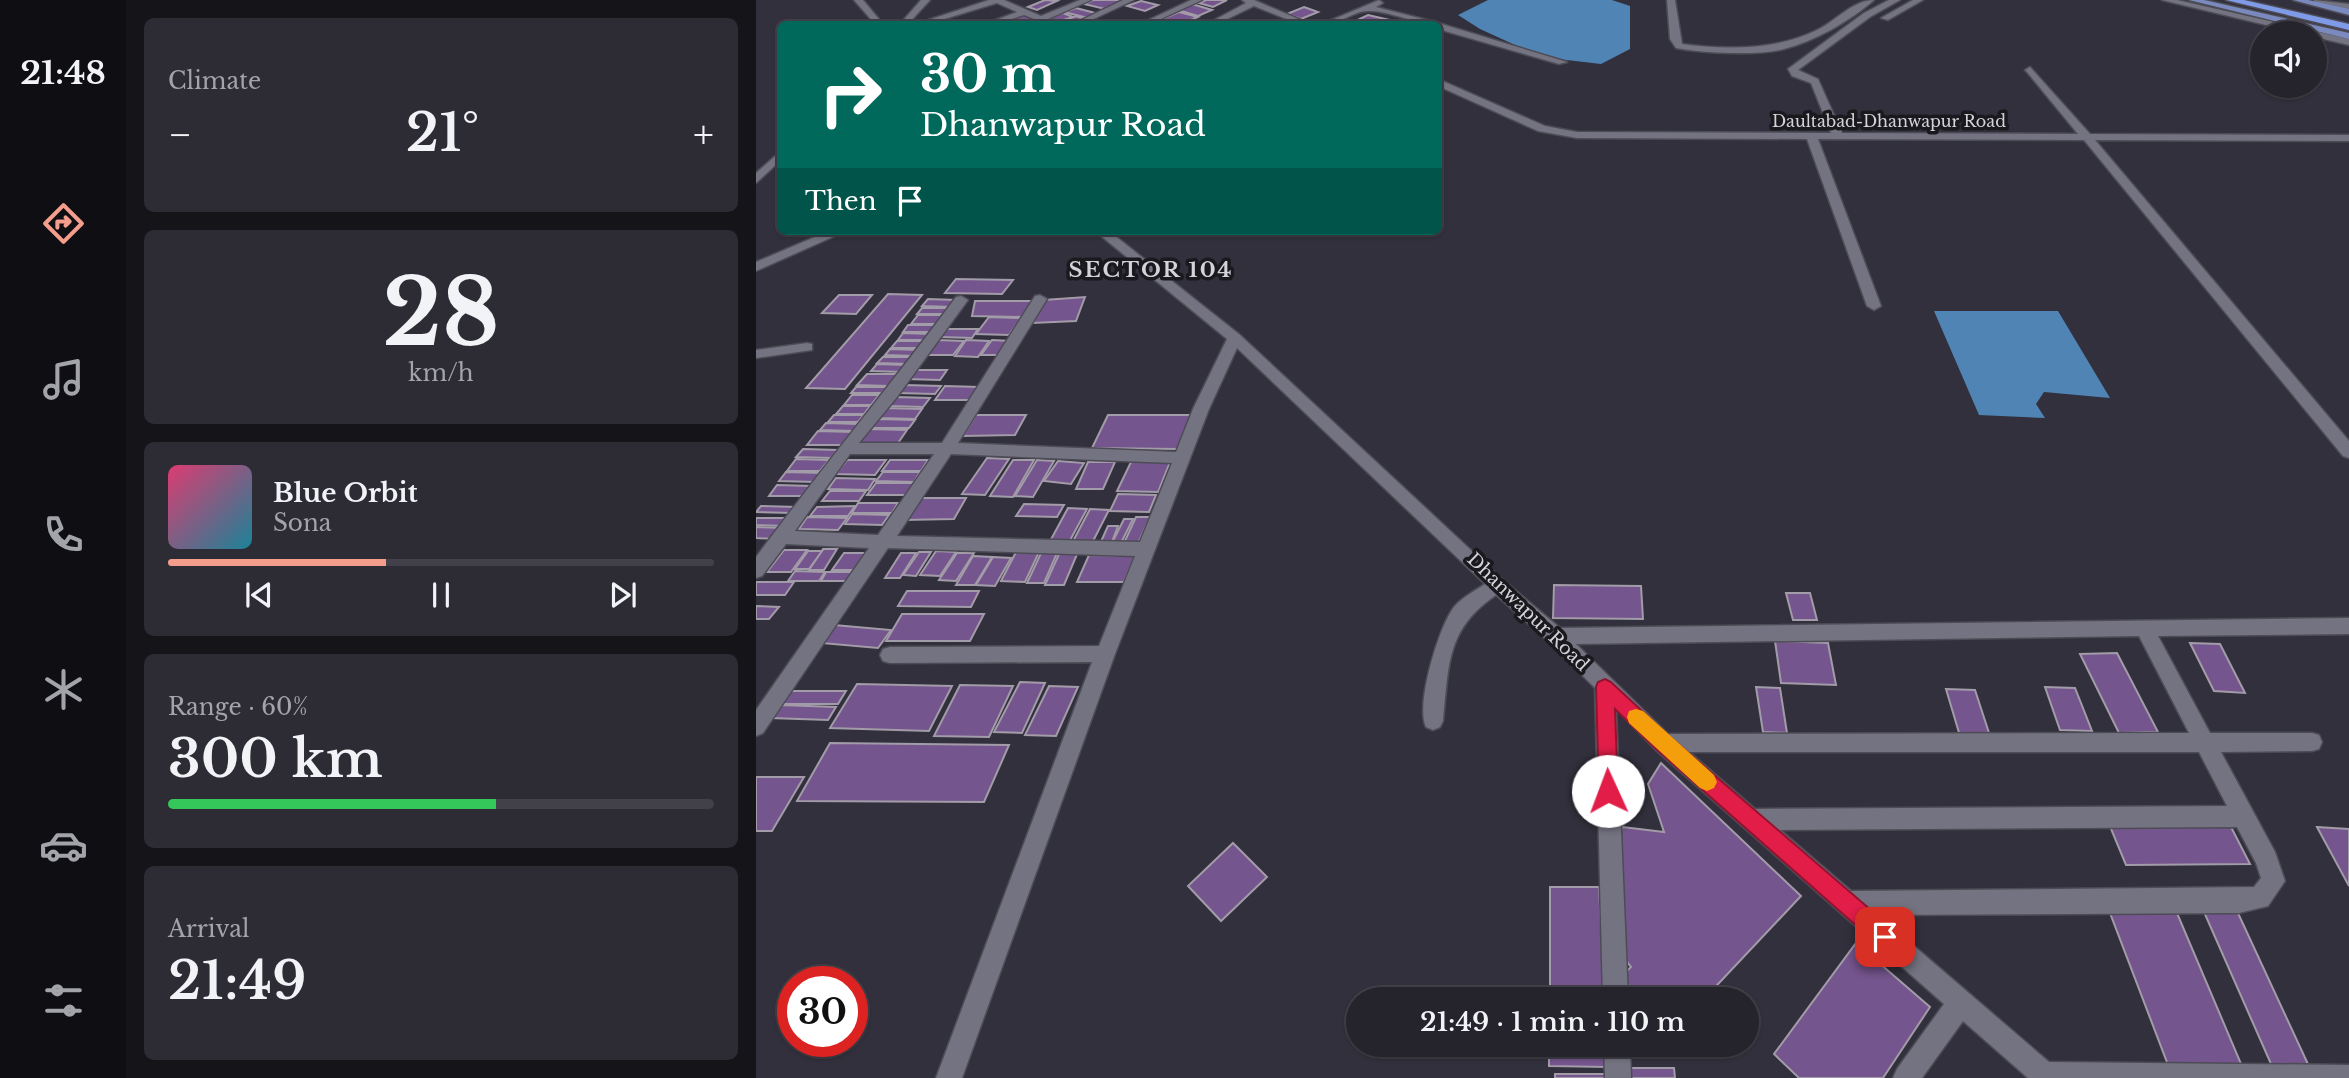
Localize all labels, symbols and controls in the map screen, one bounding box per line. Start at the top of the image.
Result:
map controls [2250,21,2327,98]
button: sound [2250,21,2327,98]
text: 30 m [920,44,1055,105]
icon: right [805,49,896,140]
text: 21:48 [20,53,106,93]
text: Climate [168,67,261,95]
text: 21° [406,101,479,165]
text: Dhanwapur Road [920,105,1206,145]
text: − [168,111,192,158]
text: + [693,111,714,158]
street label: Daultabad-Dhanwapur Road [1772,111,2006,131]
icon: arrive [891,182,929,220]
text: Then [805,185,877,217]
icon: directions [39,199,88,248]
text: 28 [382,257,500,370]
district label: SECTOR 104 [1069,257,1233,283]
icon: music [39,355,88,404]
text: km/h [408,359,474,387]
text: Blue Orbit [273,477,418,509]
text: Sona [273,509,331,537]
icon: phone [39,510,88,559]
street label: Dhanwapur Road [1463,548,1593,676]
icon: previous [240,576,278,614]
icon: pause [422,576,460,614]
icon: next [604,576,642,614]
icon: climate [39,665,88,714]
text: Range · 60% [168,693,308,721]
text: 300 km [168,727,383,791]
position arrow [1571,754,1645,828]
icon: car [39,821,88,870]
pin [1855,907,1915,967]
text: Arrival [168,915,249,943]
icon: arrive [1866,918,1904,956]
text: 21:49 [168,949,307,1013]
speed limit sign: 30 [777,966,868,1057]
icon: filters [39,976,88,1025]
text: 21:49 · 1 min · 110 m [1420,1006,1685,1038]

